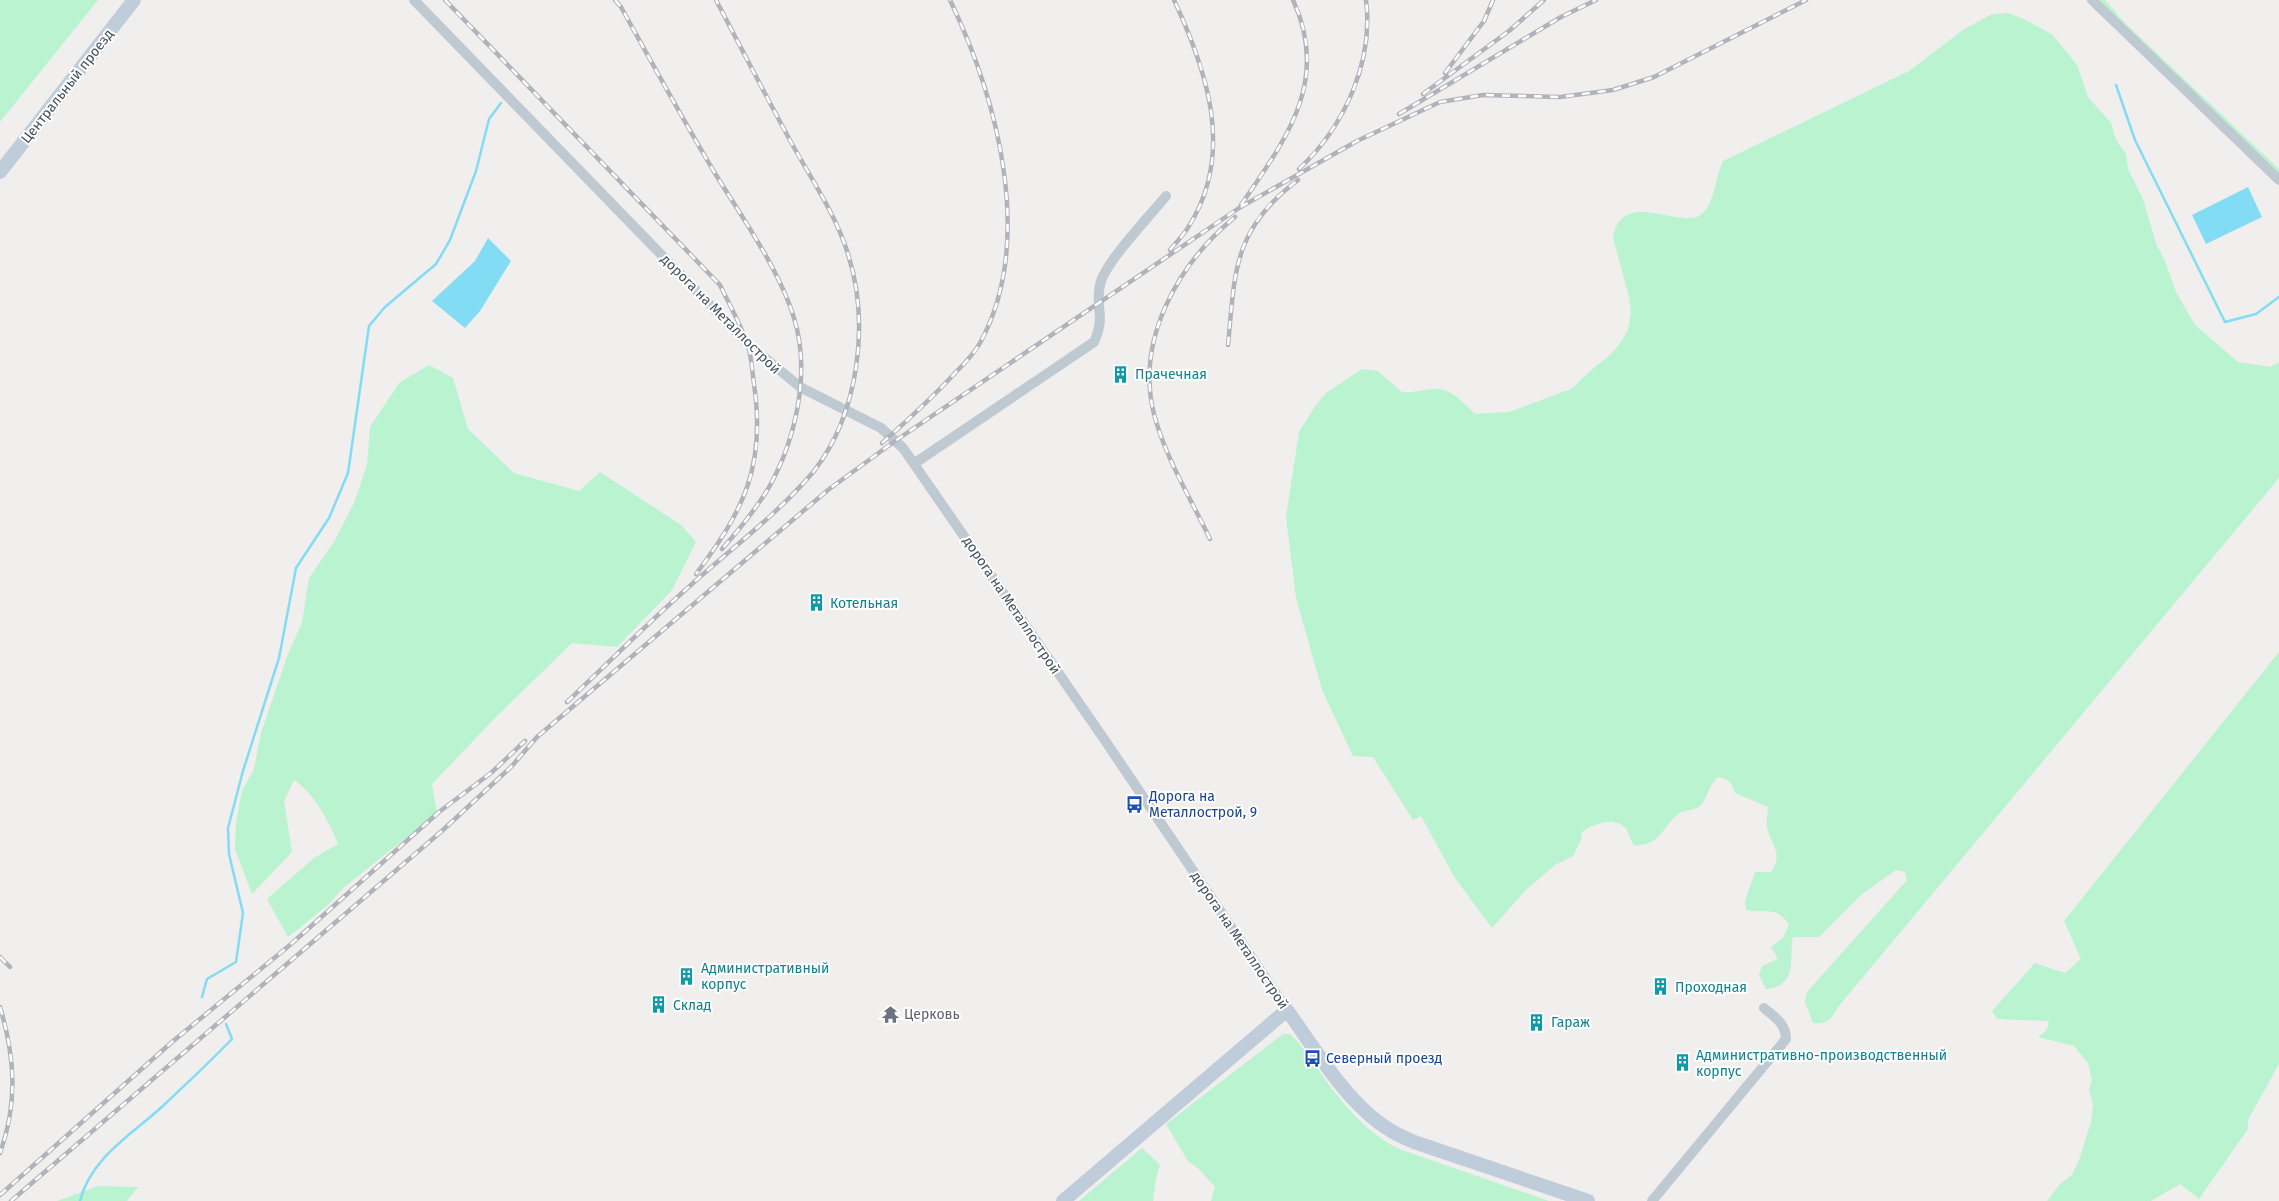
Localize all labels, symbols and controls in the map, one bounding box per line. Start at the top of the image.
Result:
street label: Центральный проезд [18,26,117,147]
street label: дорога на Металлострой [657,251,784,378]
building icon: Прачечная [1111,364,1131,384]
place label: Прачечная [1135,366,1207,383]
street label: дорога на Металлострой [959,533,1064,677]
building icon: Котельная [806,593,826,613]
place label: Котельная [830,595,898,612]
place label: Дорога на Металлострой, 9 [1148,788,1257,821]
bus stop icon: Дорога на Металлострой, 9 [1125,794,1145,814]
street label: дорога на Металлострой [1187,868,1292,1012]
place label: Административный корпус [701,960,830,993]
building icon: Административный корпус [677,966,697,986]
building icon: Проходная [1651,977,1671,997]
place label: Проходная [1675,979,1747,996]
building icon: Склад [649,995,669,1015]
place label: Склад [673,997,712,1014]
temple icon: Церковь [880,1004,900,1024]
place label: Церковь [904,1006,960,1023]
building icon: Гараж [1527,1012,1547,1032]
place label: Гараж [1551,1014,1590,1031]
place label: Административно-производственный корпус [1696,1047,1947,1080]
bus stop icon: Северный проезд [1302,1048,1322,1068]
place label: Северный проезд [1326,1050,1443,1067]
building icon: Административно-производственный корпус [1672,1053,1692,1073]

